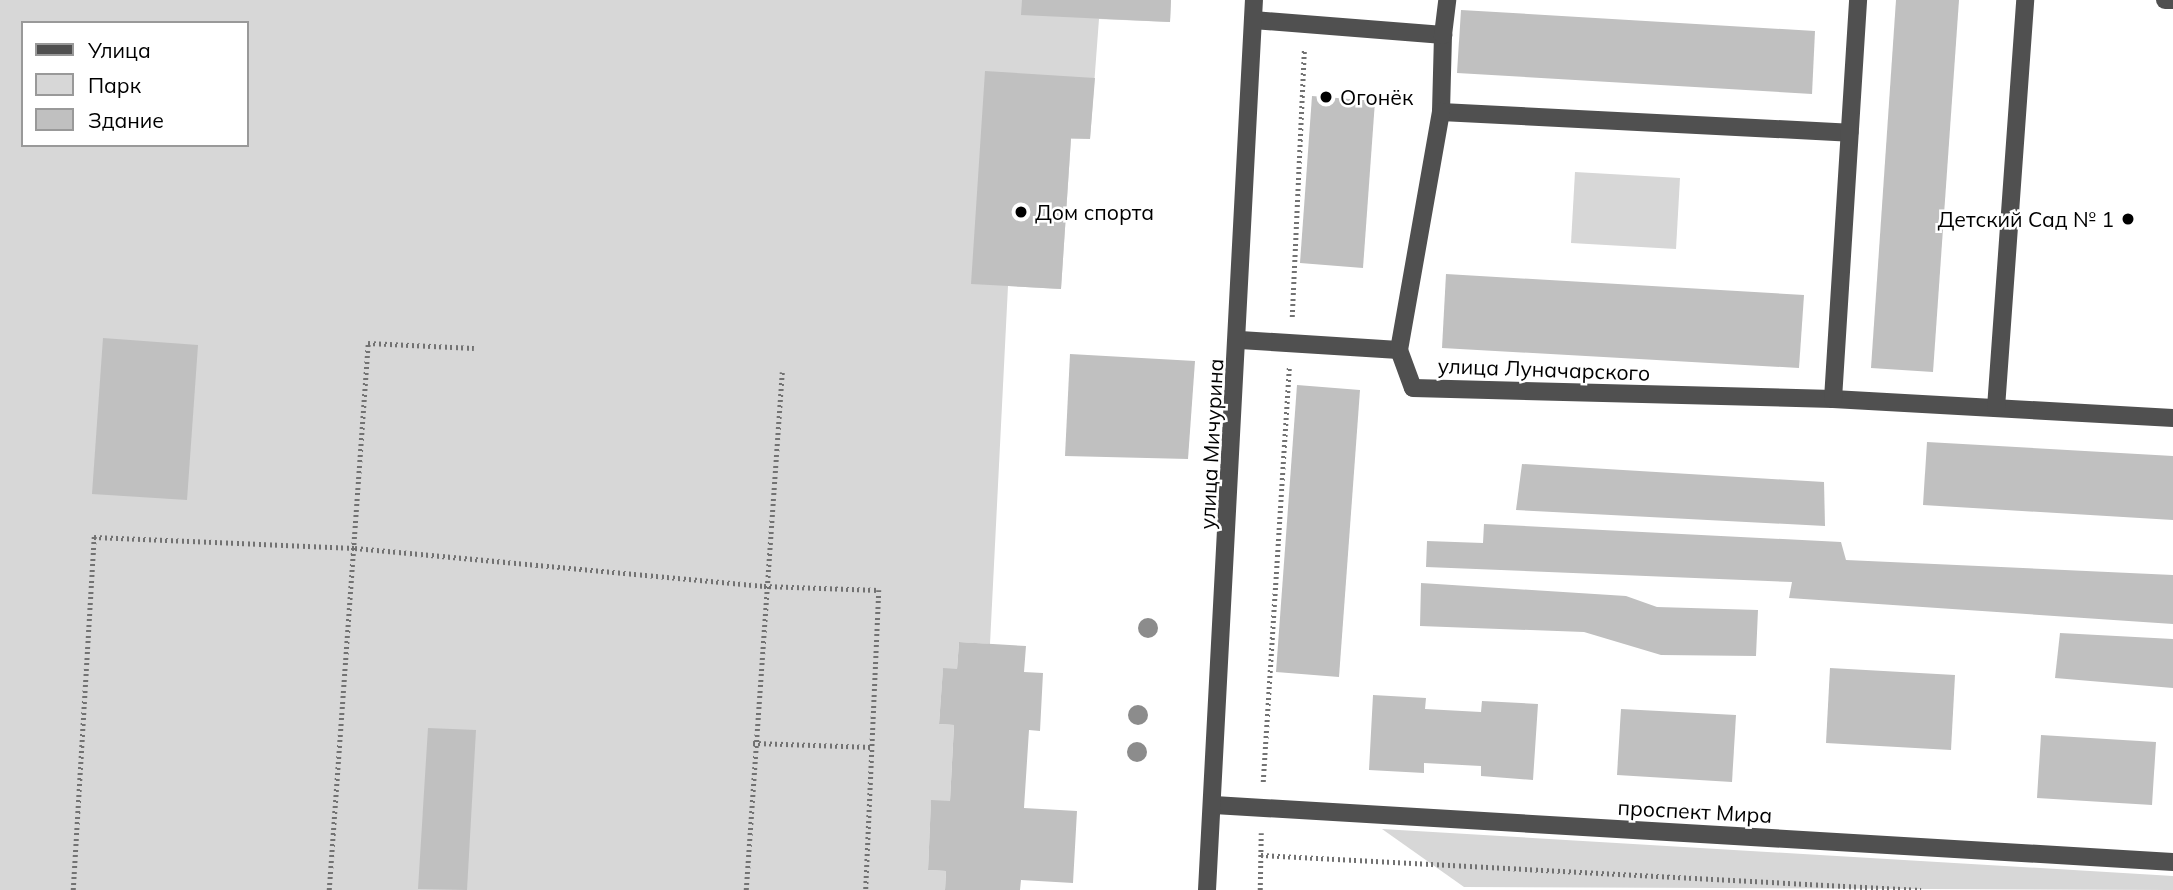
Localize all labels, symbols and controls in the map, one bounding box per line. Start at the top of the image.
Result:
legend [21,21,248,147]
text: Улица [88,37,151,63]
text: Парк [88,72,141,98]
place label: Огонёк [1340,84,1413,110]
marker: Огонёк [1318,89,1334,105]
text: Здание [88,107,164,133]
place label: Дом спорта [1035,199,1154,225]
marker: Дом спорта [1013,204,1029,220]
place label: Детский Сад № 1 [1938,206,2114,232]
marker: Детский Сад № 1 [2120,211,2136,227]
street label: улица Луначарского [1437,353,1651,385]
street label: улица Мичурина [1194,358,1228,530]
street label: проспект Мира [1617,794,1773,828]

